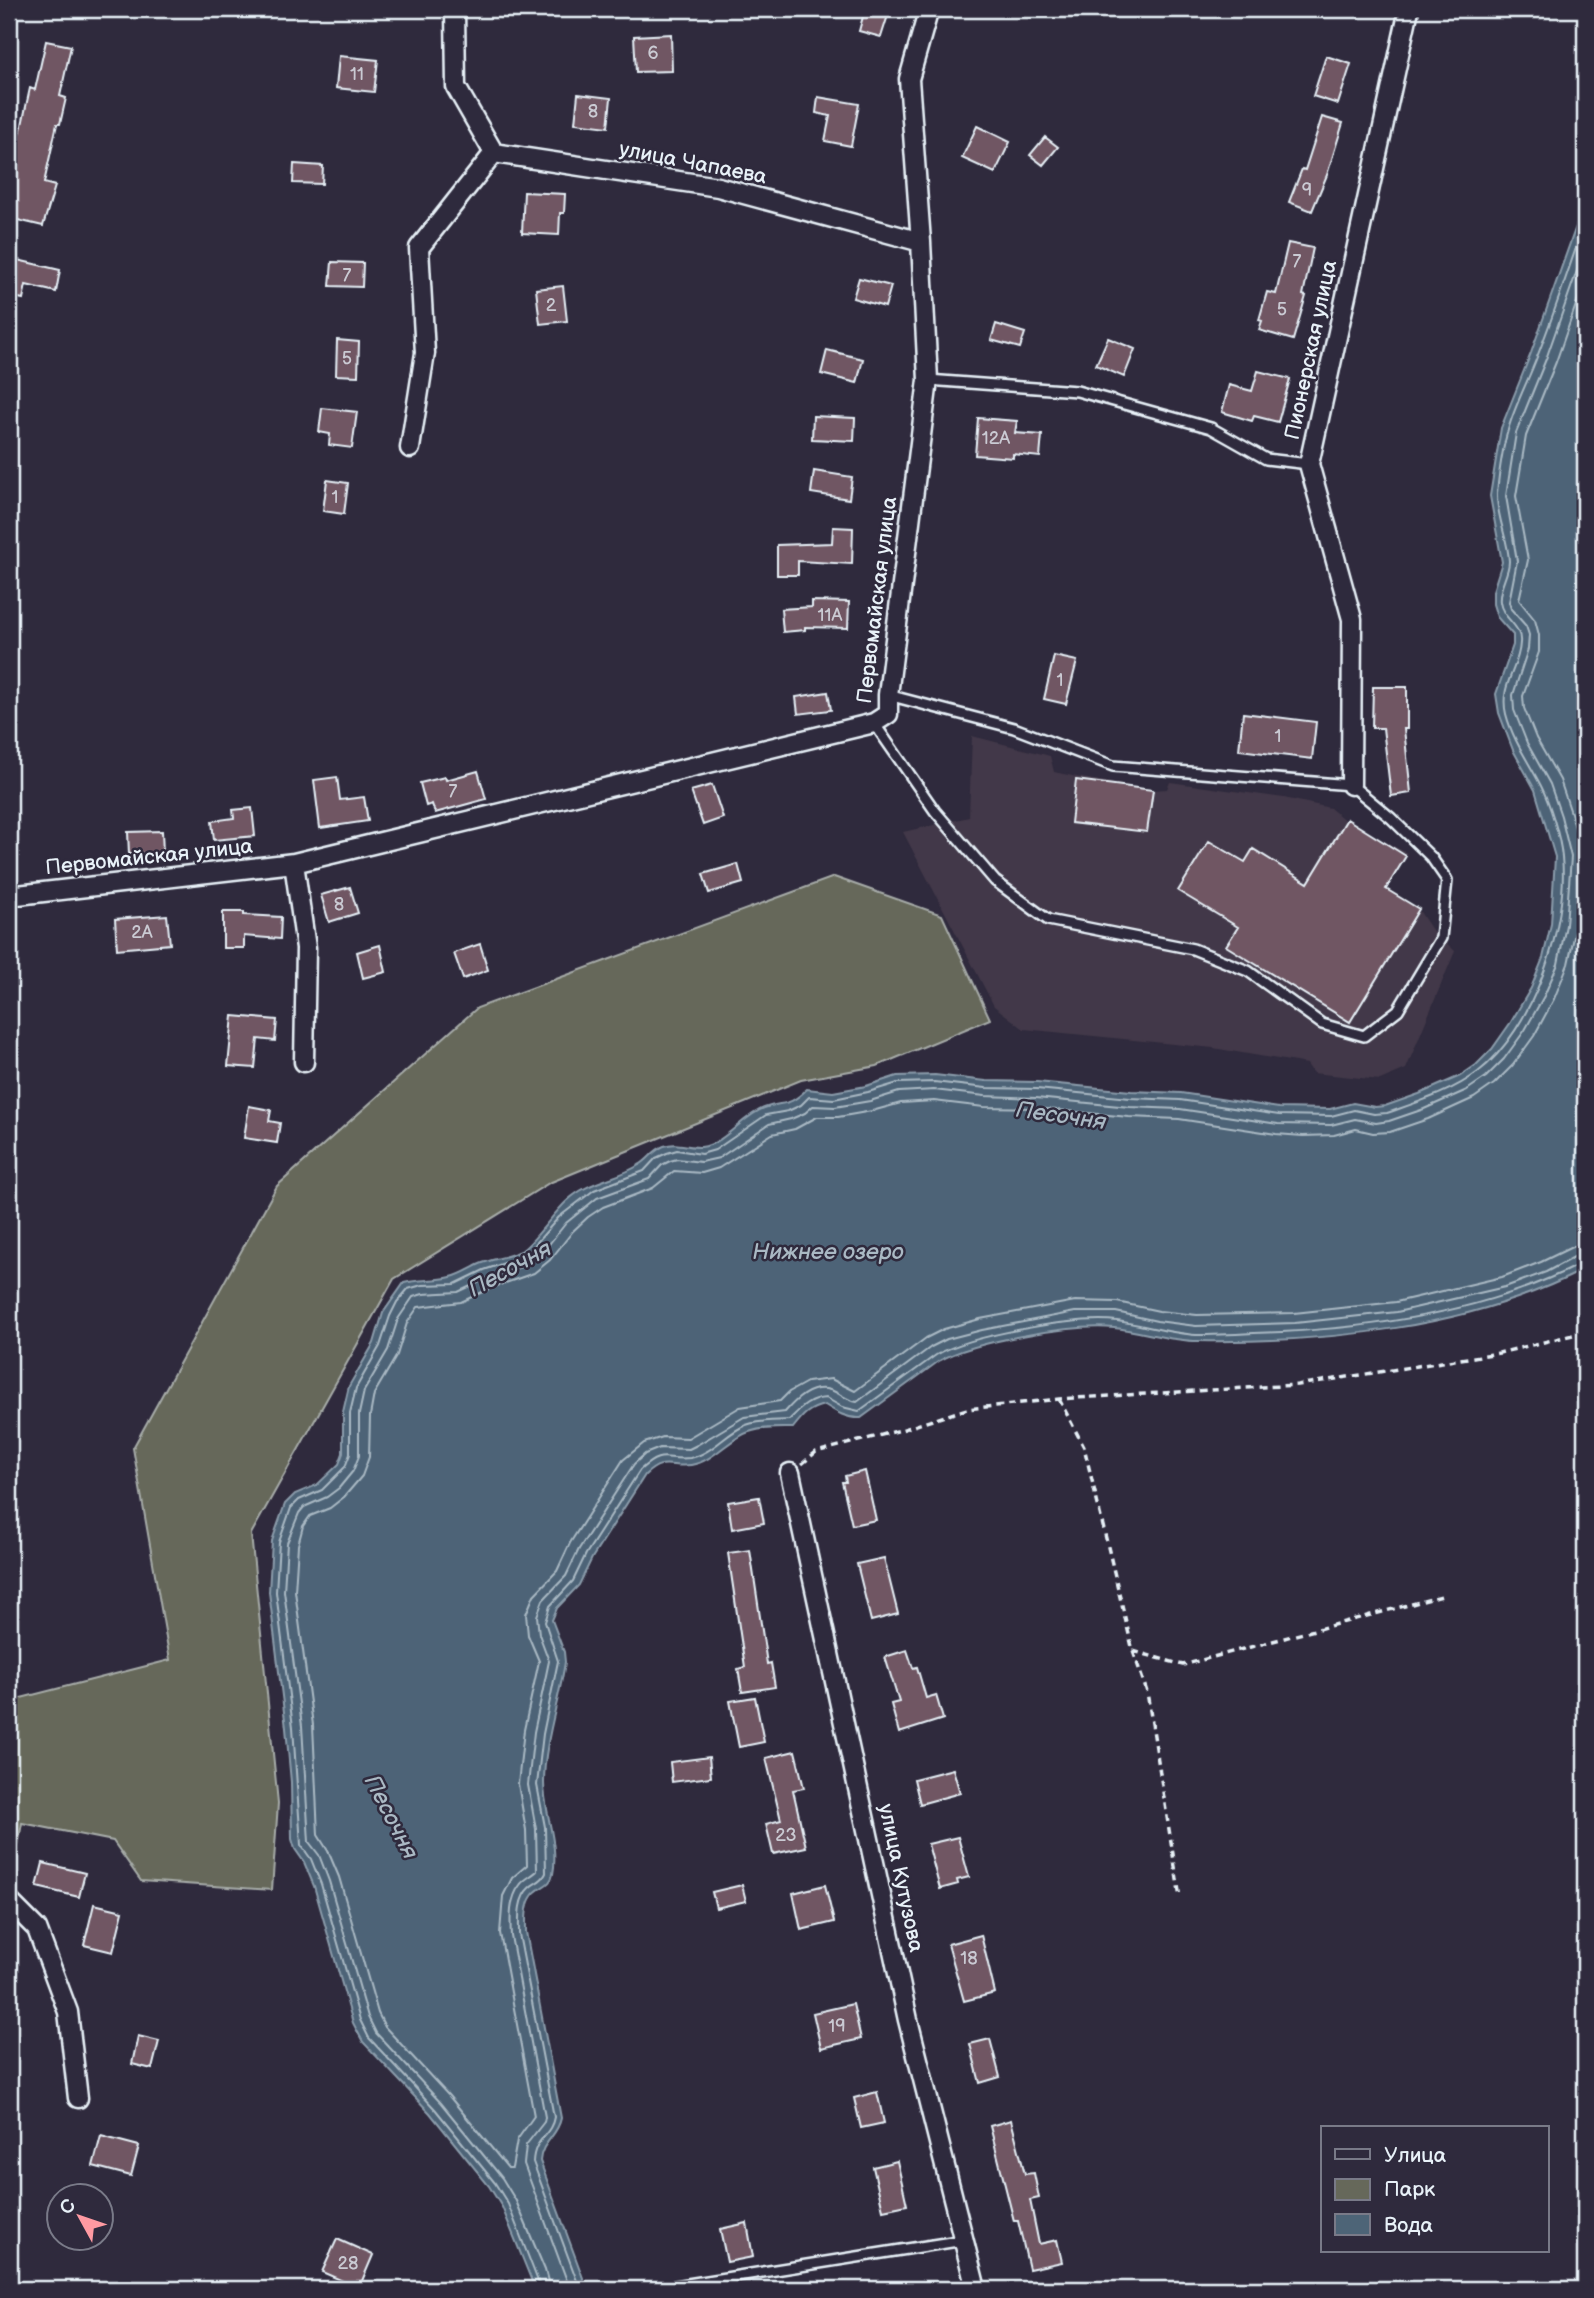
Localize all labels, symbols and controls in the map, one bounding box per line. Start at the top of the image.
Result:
house number: 6 [648,43,659,64]
house number: 11 [350,64,364,85]
house number: 8 [588,101,598,122]
street label: улица Чапаева [617,136,769,190]
house number: 9 [1302,180,1312,201]
house number: 7 [1293,251,1302,272]
street label: Пионерская улица [1280,257,1342,442]
house number: 7 [343,265,352,286]
house number: 2 [546,295,557,316]
house number: 5 [1277,299,1287,320]
house number: 5 [342,348,352,369]
house number: 12А [982,428,1010,449]
house number: 1 [332,487,338,508]
street label: Первомайская улица [852,494,902,705]
house number: 11А [818,605,843,626]
house number: 1 [1057,670,1063,691]
house number: 1 [1275,726,1281,747]
house number: 7 [449,781,458,802]
street label: Первомайская улица [44,834,255,880]
house number: 8 [334,894,344,915]
house number: 2А [131,922,153,943]
water label: Песочня [1014,1096,1108,1136]
water label: Песочня [463,1235,557,1303]
water label: Нижнее озеро [752,1238,904,1266]
water label: Песочня [358,1770,424,1864]
street label: улица Кутузова [873,1802,929,1955]
house number: 23 [775,1825,797,1846]
house number: 18 [960,1948,978,1969]
house number: 19 [828,2016,846,2037]
legend [1321,2126,1548,2252]
text: Улица [1384,2143,1447,2168]
text: Парк [1384,2177,1435,2202]
north arrow [46,2182,116,2252]
text: С [55,2195,81,2219]
text: Вода [1384,2213,1433,2238]
house number: 28 [337,2253,359,2274]

